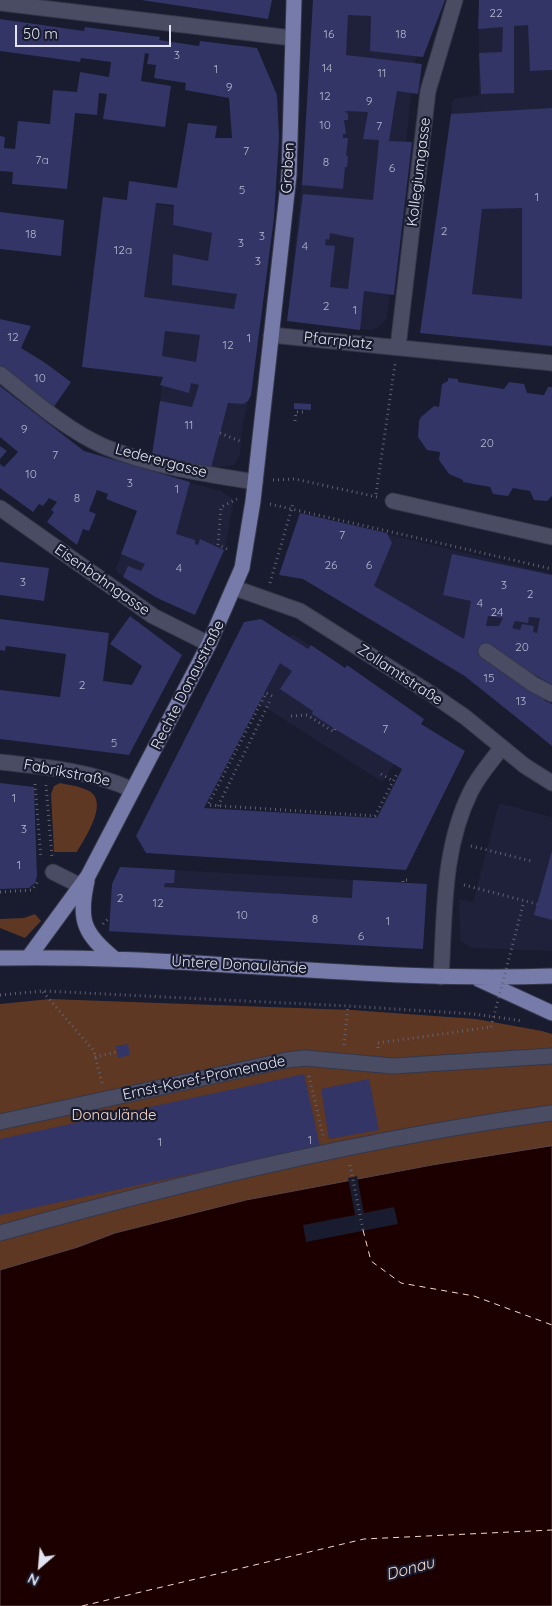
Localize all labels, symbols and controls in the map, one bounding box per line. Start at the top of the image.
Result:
house number: 22 [489,6,503,20]
scale bar [18,15,174,47]
text: 50 m [23,24,58,43]
house number: 16 [324,27,334,41]
house number: 18 [396,27,406,41]
house number: 3 [174,48,180,62]
house number: 14 [322,61,332,75]
house number: 1 [214,62,218,76]
house number: 11 [378,66,386,80]
house number: 9 [226,80,232,94]
house number: 12 [319,89,331,103]
house number: 9 [366,94,372,108]
street label: Kollegiumgasse [403,116,435,228]
house number: 10 [319,118,331,132]
house number: 7 [376,119,382,133]
street label: Graben [278,142,298,194]
house number: 7 [243,144,249,158]
house number: 7a [35,153,49,167]
house number: 8 [323,155,329,169]
house number: 6 [389,161,395,175]
house number: 5 [239,183,245,197]
house number: 1 [535,190,539,204]
house number: 2 [441,224,447,238]
house number: 18 [26,227,36,241]
house number: 3 [259,229,265,243]
house number: 3 [238,236,244,250]
house number: 4 [302,239,308,253]
house number: 12a [114,243,132,257]
house number: 3 [255,254,261,268]
house number: 2 [323,299,329,313]
house number: 1 [353,303,357,317]
street label: Pfarrplatz [303,328,373,354]
house number: 12 [7,330,19,344]
house number: 1 [247,331,251,345]
house number: 12 [222,338,234,352]
house number: 10 [34,371,46,385]
house number: 11 [185,418,193,432]
house number: 9 [21,422,27,436]
house number: 20 [480,436,494,450]
street label: Lederergasse [113,440,209,482]
house number: 7 [52,448,58,462]
house number: 10 [25,467,37,481]
house number: 3 [127,476,133,490]
house number: 1 [175,482,179,496]
house number: 8 [74,491,80,505]
house number: 7 [339,528,345,542]
street label: Eisenbahngasse [51,540,153,620]
house number: 26 [324,558,338,572]
house number: 6 [366,558,372,572]
house number: 4 [176,561,182,575]
house number: 3 [20,575,26,589]
house number: 3 [501,578,507,592]
house number: 2 [527,587,533,601]
house number: 4 [477,596,483,610]
house number: 24 [491,605,503,619]
street label: Rechte Donaustraße [148,617,228,753]
house number: 20 [515,640,529,654]
street label: Zollamtstraße [354,641,446,709]
house number: 15 [484,671,494,685]
house number: 2 [79,678,85,692]
house number: 13 [516,694,526,708]
house number: 7 [382,722,388,736]
house number: 5 [111,736,117,750]
street label: Fabrikstraße [22,756,112,790]
house number: 1 [12,791,16,805]
house number: 3 [21,822,27,836]
house number: 1 [17,858,21,872]
house number: 2 [117,891,123,905]
house number: 12 [152,896,164,910]
house number: 10 [236,908,248,922]
house number: 8 [312,912,318,926]
house number: 1 [386,914,390,928]
house number: 6 [358,929,364,943]
street label: Untere Donaulände [171,952,307,978]
street label: Ernst-Koref-Promenade [121,1052,287,1104]
park label: Donaulände [72,1106,156,1124]
house number: 1 [308,1133,312,1147]
house number: 1 [158,1135,162,1149]
north arrow [15,1541,65,1591]
water label: Donau [384,1553,436,1585]
text: N [25,1569,42,1590]

